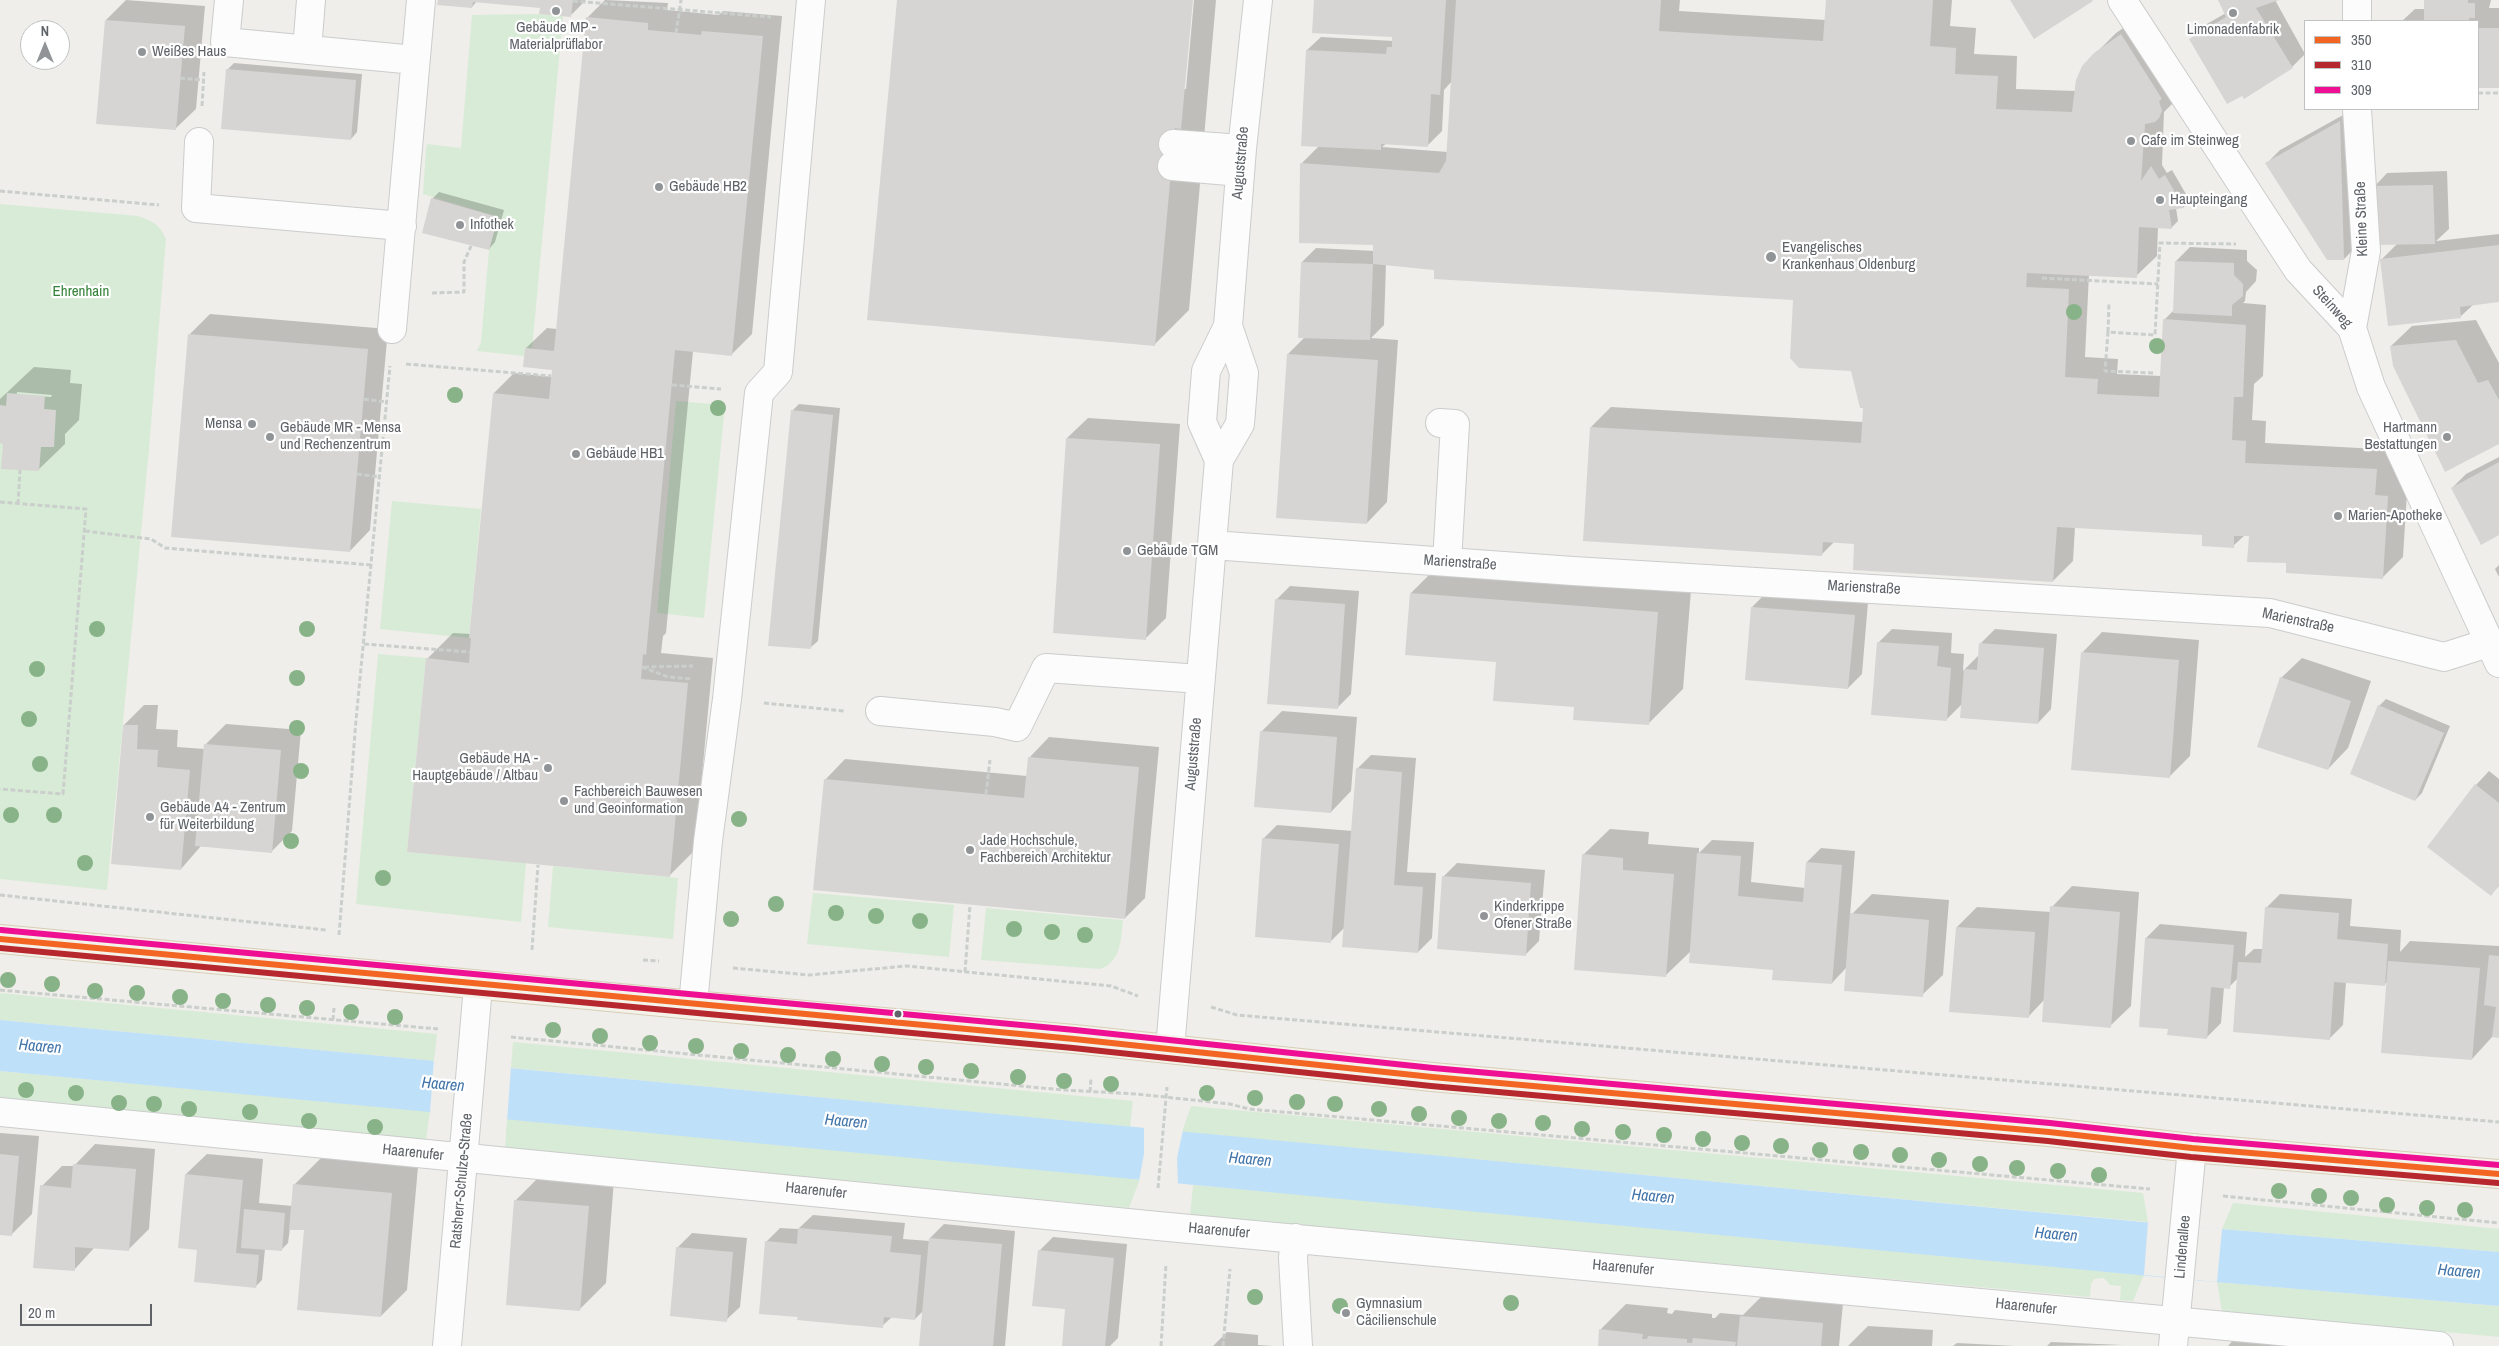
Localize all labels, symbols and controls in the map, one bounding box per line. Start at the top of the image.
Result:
marker: Gebäude MP - Materialprüflabor [550,5,562,17]
marker: Limonadenfabrik [2227,7,2239,19]
place label: Gebäude MP - Materialprüflabor [510,19,602,54]
north arrow [20,20,70,70]
legend [2304,20,2479,110]
place label: Limonadenfabrik [2187,21,2279,39]
text: N [41,22,49,40]
text: 350 [2351,29,2372,50]
place label: Weißes Haus [152,43,226,61]
marker: Weißes Haus [136,46,148,58]
text: 310 [2351,54,2372,75]
text: 309 [2351,79,2372,100]
street label: Auguststraße [1229,126,1253,200]
place label: Cafe im Steinweg [2141,132,2239,150]
marker: Cafe im Steinweg [2125,135,2137,147]
place label: Gebäude HB2 [669,178,747,196]
marker: Gebäude HB2 [653,181,665,193]
street label: Kleine Straße [2352,181,2372,257]
place label: Haupteingang [2170,191,2247,209]
marker: Haupteingang [2154,194,2166,206]
place label: Infothek [470,216,514,234]
marker: Infothek [454,219,466,231]
place label: Evangelisches Krankenhaus Oldenburg [1782,239,1915,274]
marker: Evangelisches Krankenhaus Oldenburg [1764,250,1778,264]
street label: Steinweg [2308,282,2356,332]
park label: Ehrenhain [53,283,109,301]
place label: Mensa [205,415,242,433]
marker: Mensa [246,418,258,430]
place label: Gebäude MR - Mensa und Rechenzentrum [280,419,401,454]
place label: Hartmann Bestattungen [2365,419,2437,454]
marker: Gebäude MR - Mensa und Rechenzentrum [264,431,276,443]
marker: Hartmann Bestattungen [2441,431,2453,443]
place label: Gebäude HB1 [586,445,664,463]
marker: Gebäude HB1 [570,448,582,460]
place label: Marien-Apotheke [2348,507,2442,525]
marker: Marien-Apotheke [2332,510,2344,522]
place label: Gebäude TGM [1137,542,1218,560]
marker: Gebäude TGM [1121,545,1133,557]
street label: Marienstraße [1423,551,1497,575]
street label: Marienstraße [1827,577,1901,599]
street label: Marienstraße [2260,605,2336,637]
street label: Auguststraße [1182,717,1206,791]
place label: Gebäude HA - Hauptgebäude / Altbau [412,750,538,785]
marker: Gebäude HA - Hauptgebäude / Altbau [542,762,554,774]
place label: Fachbereich Bauwesen und Geoinformation [574,783,703,818]
marker: Fachbereich Bauwesen und Geoinformation [558,795,570,807]
place label: Gebäude A4 - Zentrum für Weiterbildung [160,799,286,834]
marker: Gebäude A4 - Zentrum für Weiterbildung [144,811,156,823]
place label: Jade Hochschule, Fachbereich Architektur [980,832,1111,867]
marker: Jade Hochschule, Fachbereich Architektur [964,844,976,856]
place label: Kinderkrippe Ofener Straße [1494,898,1572,933]
marker: Kinderkrippe Ofener Straße [1478,910,1490,922]
unlabelled marker [893,1009,903,1019]
water label: Haaren [18,1036,62,1058]
water label: Haaren [421,1074,465,1096]
water label: Haaren [824,1111,868,1133]
street label: Ratsherr-Schulze-Straße [447,1112,477,1250]
street label: Haarenufer [381,1141,445,1165]
water label: Haaren [1228,1149,1272,1171]
street label: Haarenufer [784,1179,848,1203]
water label: Haaren [1631,1186,1675,1208]
street label: Lindenallee [2171,1215,2195,1279]
street label: Haarenufer [1188,1219,1250,1243]
water label: Haaren [2034,1224,2078,1246]
street label: Haarenufer [1592,1256,1654,1280]
water label: Haaren [2437,1261,2481,1283]
scale bar [22,1294,155,1326]
place label: Gymnasium Cäcilienschule [1356,1295,1437,1330]
street label: Haarenufer [1994,1295,2058,1319]
text: 20 m [28,1302,55,1323]
marker: Gymnasium Cäcilienschule [1340,1307,1352,1319]

